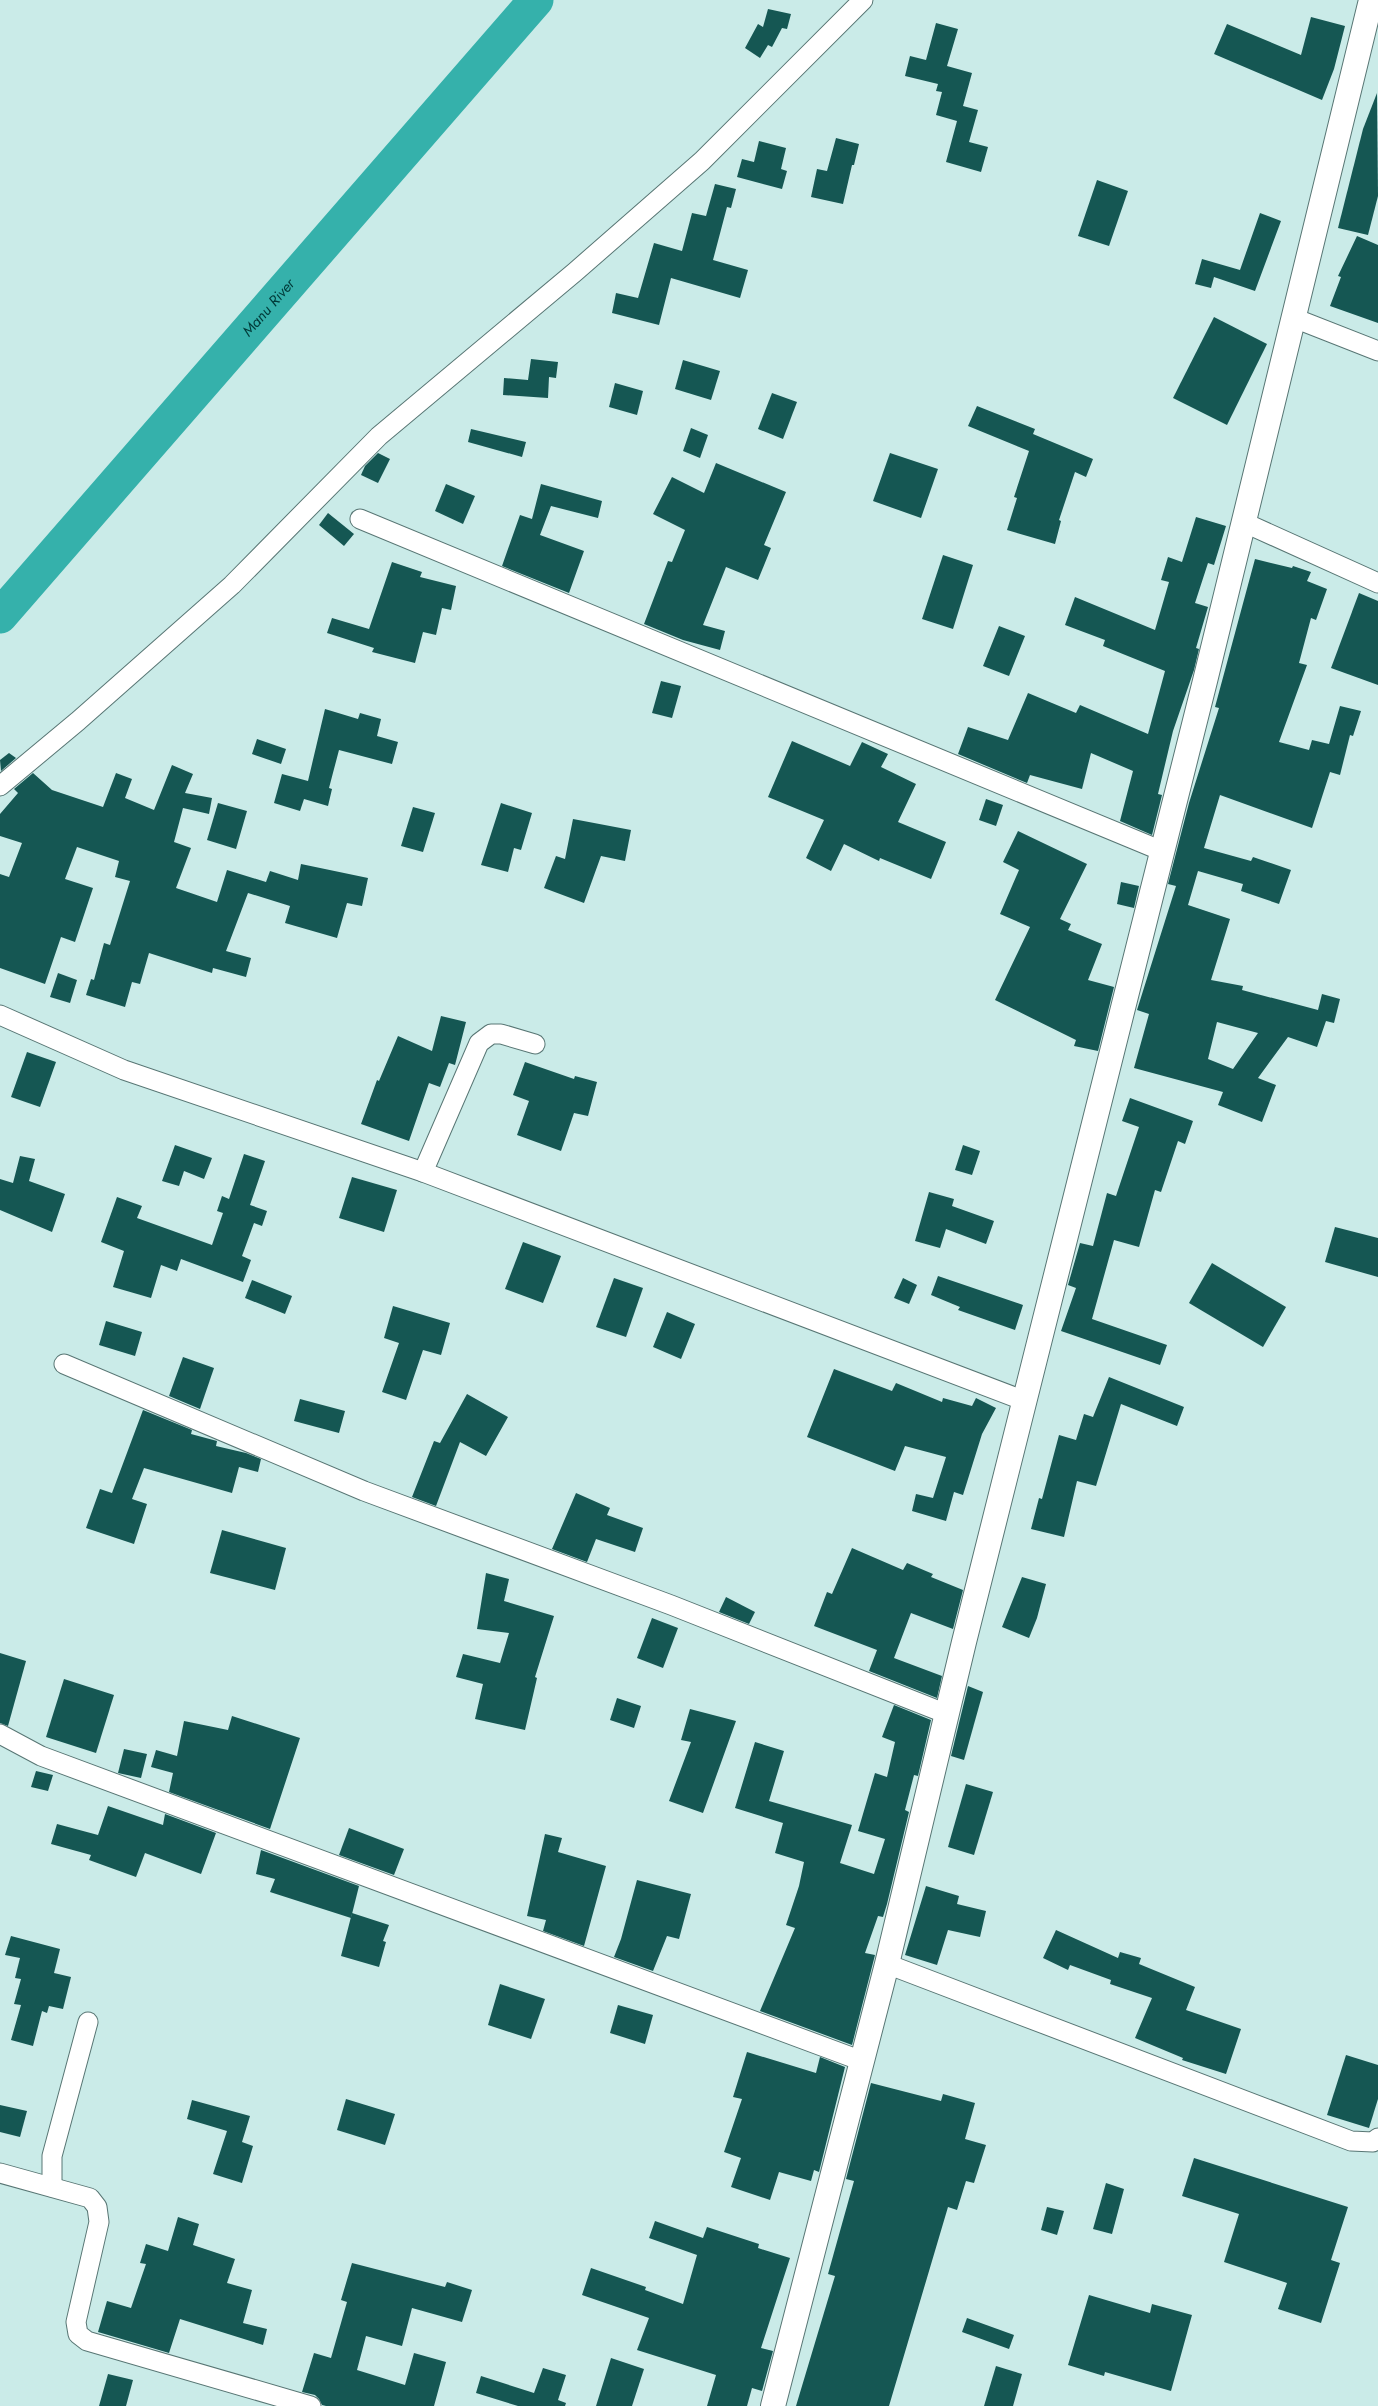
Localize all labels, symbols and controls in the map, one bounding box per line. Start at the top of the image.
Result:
water label: Manu River [237,273,301,341]

